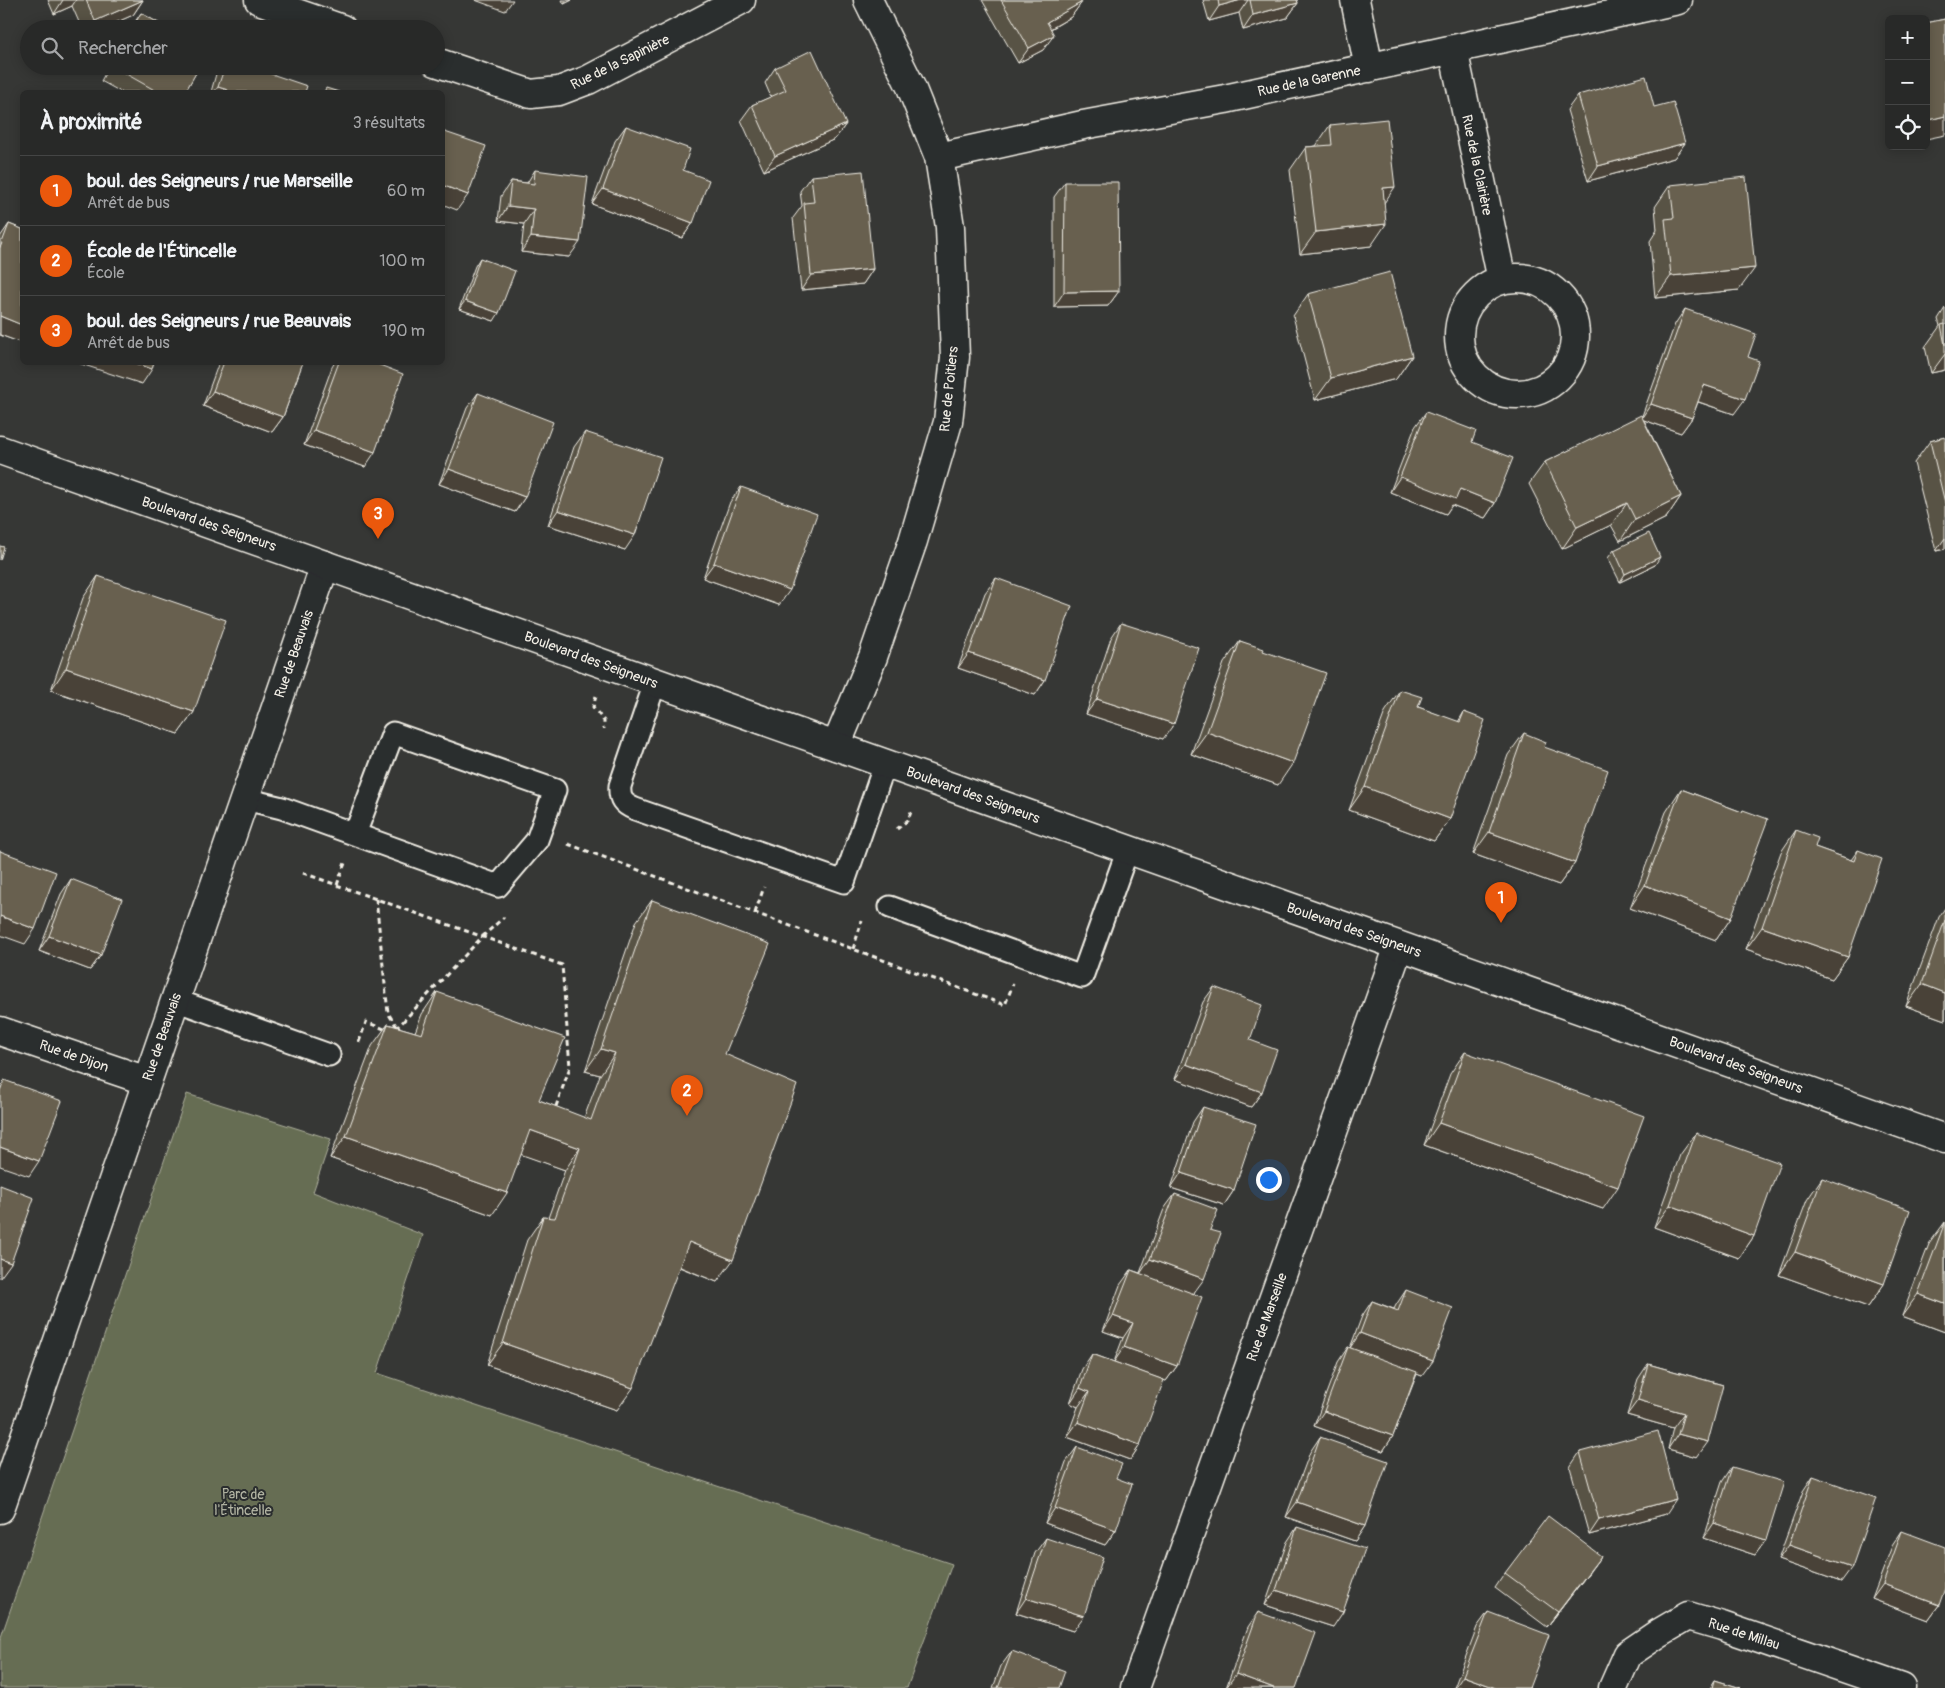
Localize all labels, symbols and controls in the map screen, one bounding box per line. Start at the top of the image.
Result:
map controls [1885,15,1930,150]
button: + [1885,15,1930,60]
search box [20,20,445,75]
street label: Rue de la Sapinière [568,31,672,93]
icon: search [38,34,66,62]
text: Rechercher [78,36,168,60]
button: − [1885,60,1930,105]
street label: Rue de la Garenne [1256,62,1362,100]
button: locate [1885,105,1930,150]
text: À proximité [40,109,143,136]
text: 3 résultats [353,113,425,133]
street label: Rue de la Clairière [1458,113,1496,217]
text: boul. des Seigneurs / rue Marseille [87,169,353,193]
text: 1 [53,181,59,201]
text: 60 m [387,181,425,201]
text: Arrêt de bus [87,193,170,213]
text: École de l'Étincelle [87,239,236,263]
text: 2 [52,251,60,271]
text: 100 m [379,251,425,271]
text: École [87,263,124,283]
text: boul. des Seigneurs / rue Beauvais [87,309,351,333]
text: 3 [52,321,60,341]
text: 190 m [382,321,425,341]
text: Arrêt de bus [87,333,170,353]
street label: Rue de Poitiers [936,345,962,433]
street label: Boulevard des Seigneurs [140,493,279,555]
pin: 3 [362,498,394,539]
street label: Rue de Beauvais [271,607,317,700]
street label: Boulevard des Seigneurs [522,628,661,692]
street label: Boulevard des Seigneurs [904,763,1043,827]
pin: 1 [1485,882,1517,923]
street label: Boulevard des Seigneurs [1285,899,1424,961]
street label: Rue de Beauvais [139,990,185,1083]
street label: Boulevard des Seigneurs [1667,1033,1806,1097]
street label: Rue de Dijon [37,1036,111,1076]
pin: 2 [671,1075,703,1116]
your location [1256,1167,1282,1193]
street label: Rue de Marseille [1243,1270,1291,1364]
park label: Parc de l'Étincelle [214,1486,272,1519]
street label: Rue de Millau [1706,1614,1782,1654]

